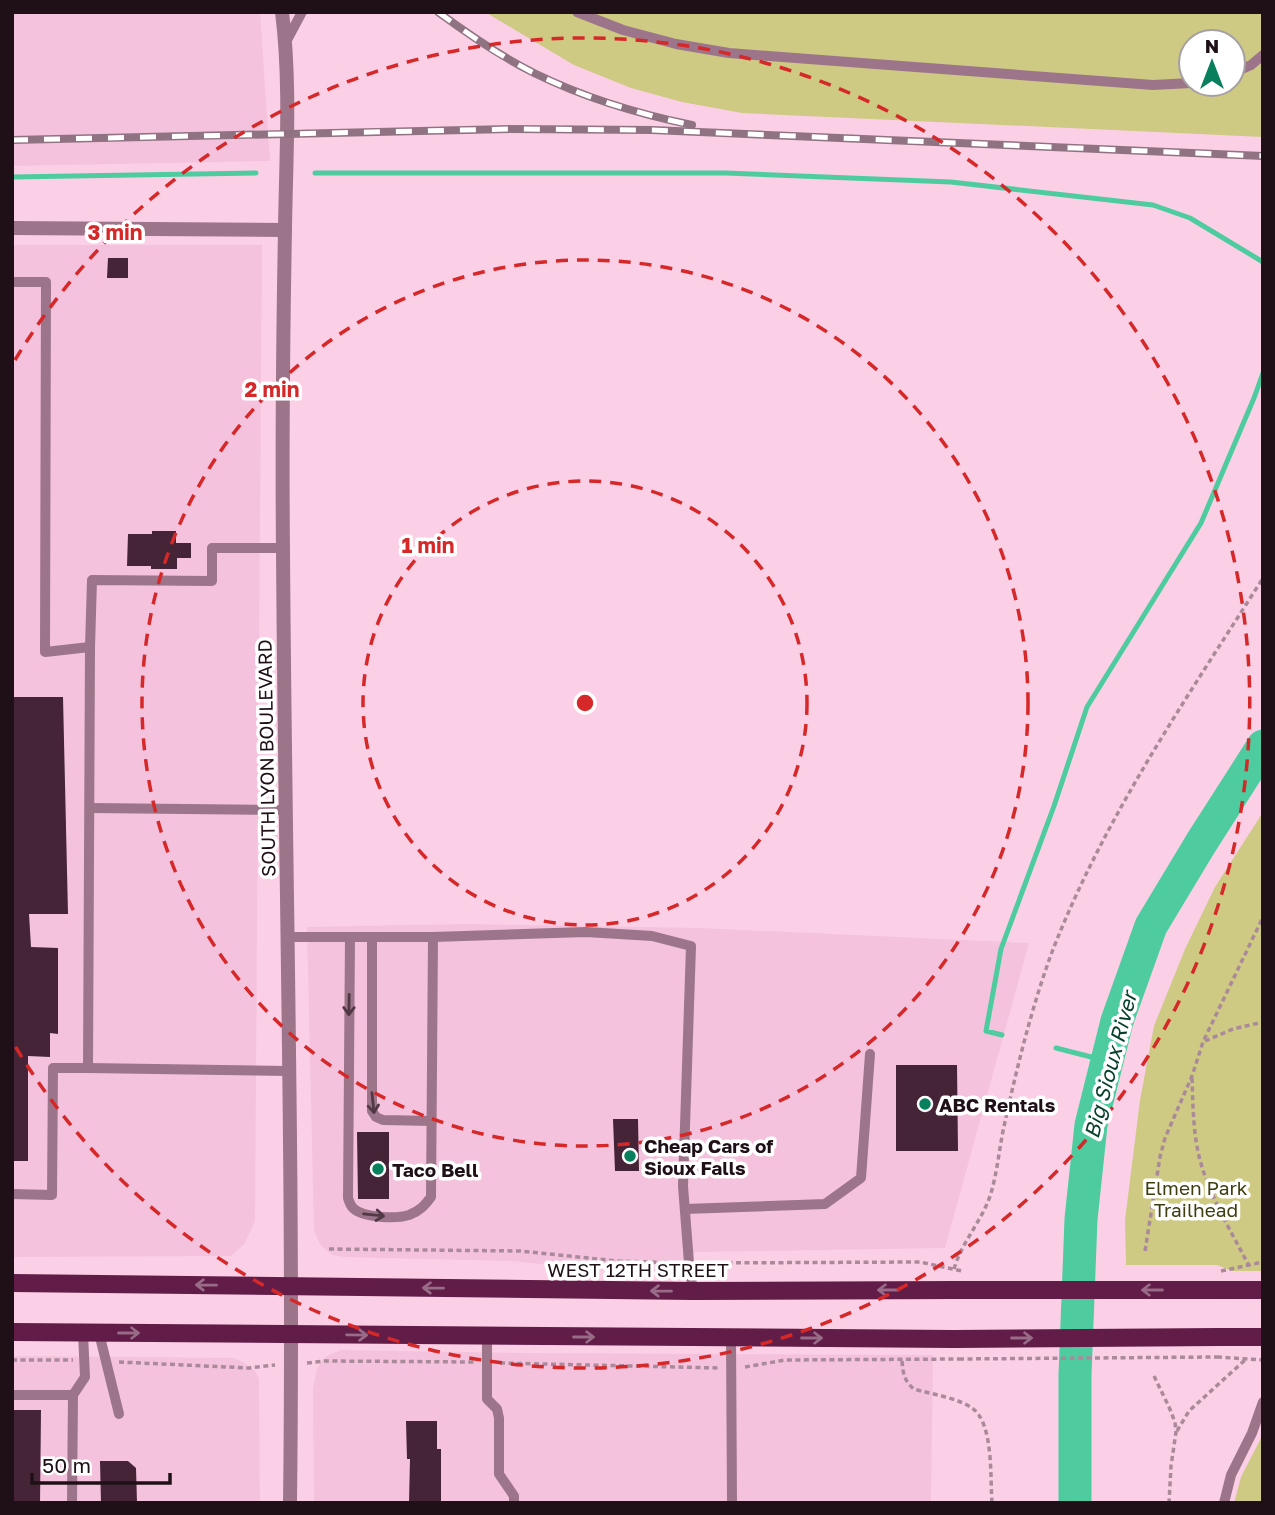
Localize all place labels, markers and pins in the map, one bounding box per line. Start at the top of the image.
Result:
centre of rings [573,691,597,715]
place label: ABC Rentals [939,1093,1056,1116]
marker: ABC Rentals [917,1096,933,1112]
place label: Cheap Cars of Sioux Falls [644,1134,773,1179]
marker: Cheap Cars of Sioux Falls [622,1148,638,1164]
place label: Taco Bell [392,1158,478,1181]
marker: Taco Bell [370,1161,386,1177]

